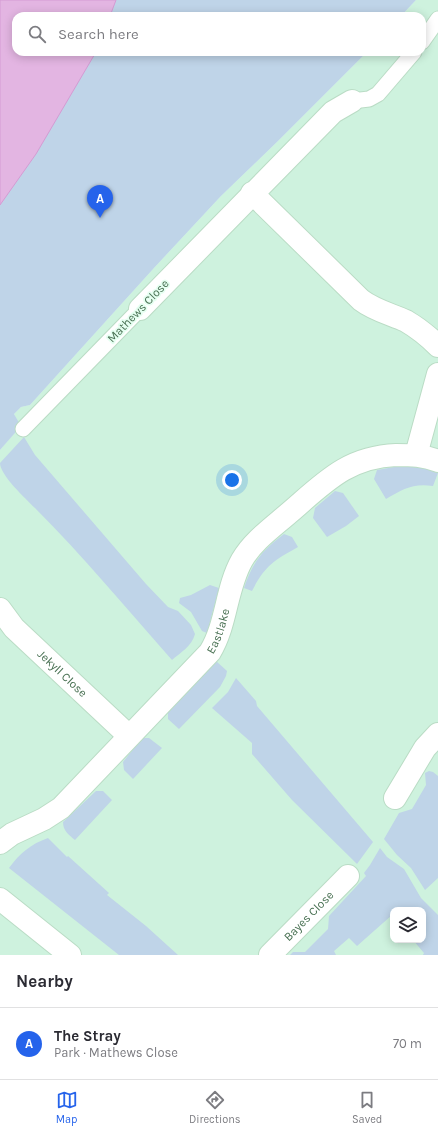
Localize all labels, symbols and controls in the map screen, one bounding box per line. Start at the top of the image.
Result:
search box [12,12,426,56]
icon: search [26,23,48,45]
text: Search here [58,25,139,43]
pin: A [87,185,113,218]
street label: Mathews Close [104,277,172,345]
your location [222,470,242,490]
street label: Eastlake [204,607,233,656]
street label: Jekyll Close [35,647,90,700]
street label: Bayes Close [281,888,336,944]
map controls [390,907,426,943]
button: layers [390,907,426,943]
text: Nearby [16,971,73,991]
text: The Stray [54,1027,121,1045]
text: A [25,1036,33,1051]
text: 70 m [393,1036,422,1051]
text: Park · Mathews Close [54,1045,178,1060]
tab: Map [56,1089,78,1126]
tab: Directions [189,1089,241,1126]
tab: Saved [352,1089,382,1126]

